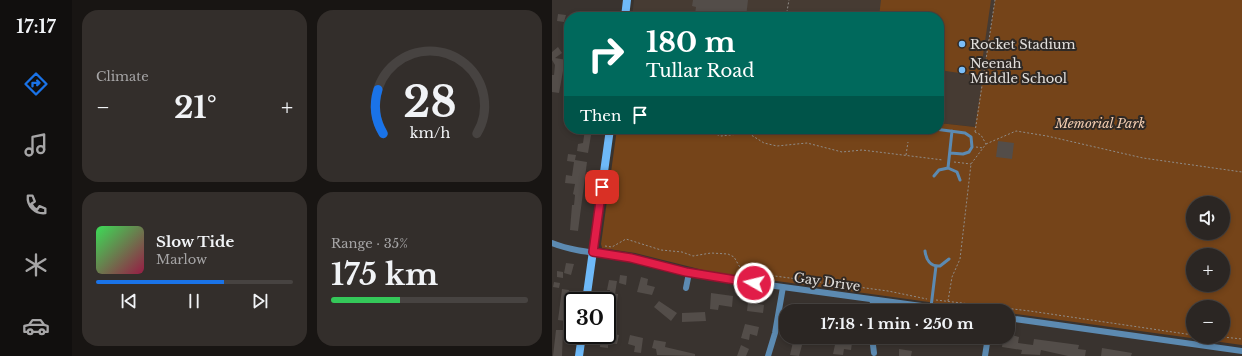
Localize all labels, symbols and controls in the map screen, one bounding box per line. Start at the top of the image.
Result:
text: 17:17 [16,16,56,38]
text: 180 m [646,25,736,60]
icon: right [580,28,632,80]
place label: Rocket Stadium [970,36,1076,53]
marker: Rocket Stadium [957,39,967,49]
place label: Neenah Middle School [970,55,1067,87]
text: Tullar Road [646,60,754,82]
marker: Neenah Middle School [957,65,967,75]
text: Climate [96,68,149,85]
icon: directions [22,70,50,98]
text: 28 [403,77,456,128]
text: 21° [174,89,217,126]
text: − [96,94,110,121]
text: + [281,94,293,121]
icon: arrive [629,104,651,126]
text: Then [580,106,621,125]
park label: Memorial Park [1054,115,1145,132]
text: km/h [409,124,450,142]
icon: music [22,131,50,159]
pin [585,170,619,204]
icon: arrive [591,176,613,198]
icon: phone [22,191,50,219]
map controls [1186,196,1230,344]
button: sound [1186,196,1230,240]
text: Slow Tide [156,232,234,251]
text: Range · 35% [331,235,408,252]
button: + [1186,248,1230,292]
icon: climate [22,251,50,279]
text: Marlow [156,251,207,268]
text: 175 km [331,256,438,293]
position arrow [733,262,775,304]
street label: Gay Drive [793,269,861,295]
icon: previous [118,290,140,312]
icon: pause [183,290,205,312]
icon: next [249,290,271,312]
speed limit sign: 30 [564,292,616,344]
button: − [1186,300,1230,344]
icon: car [22,312,50,340]
text: 17:18 · 1 min · 250 m [820,314,974,333]

